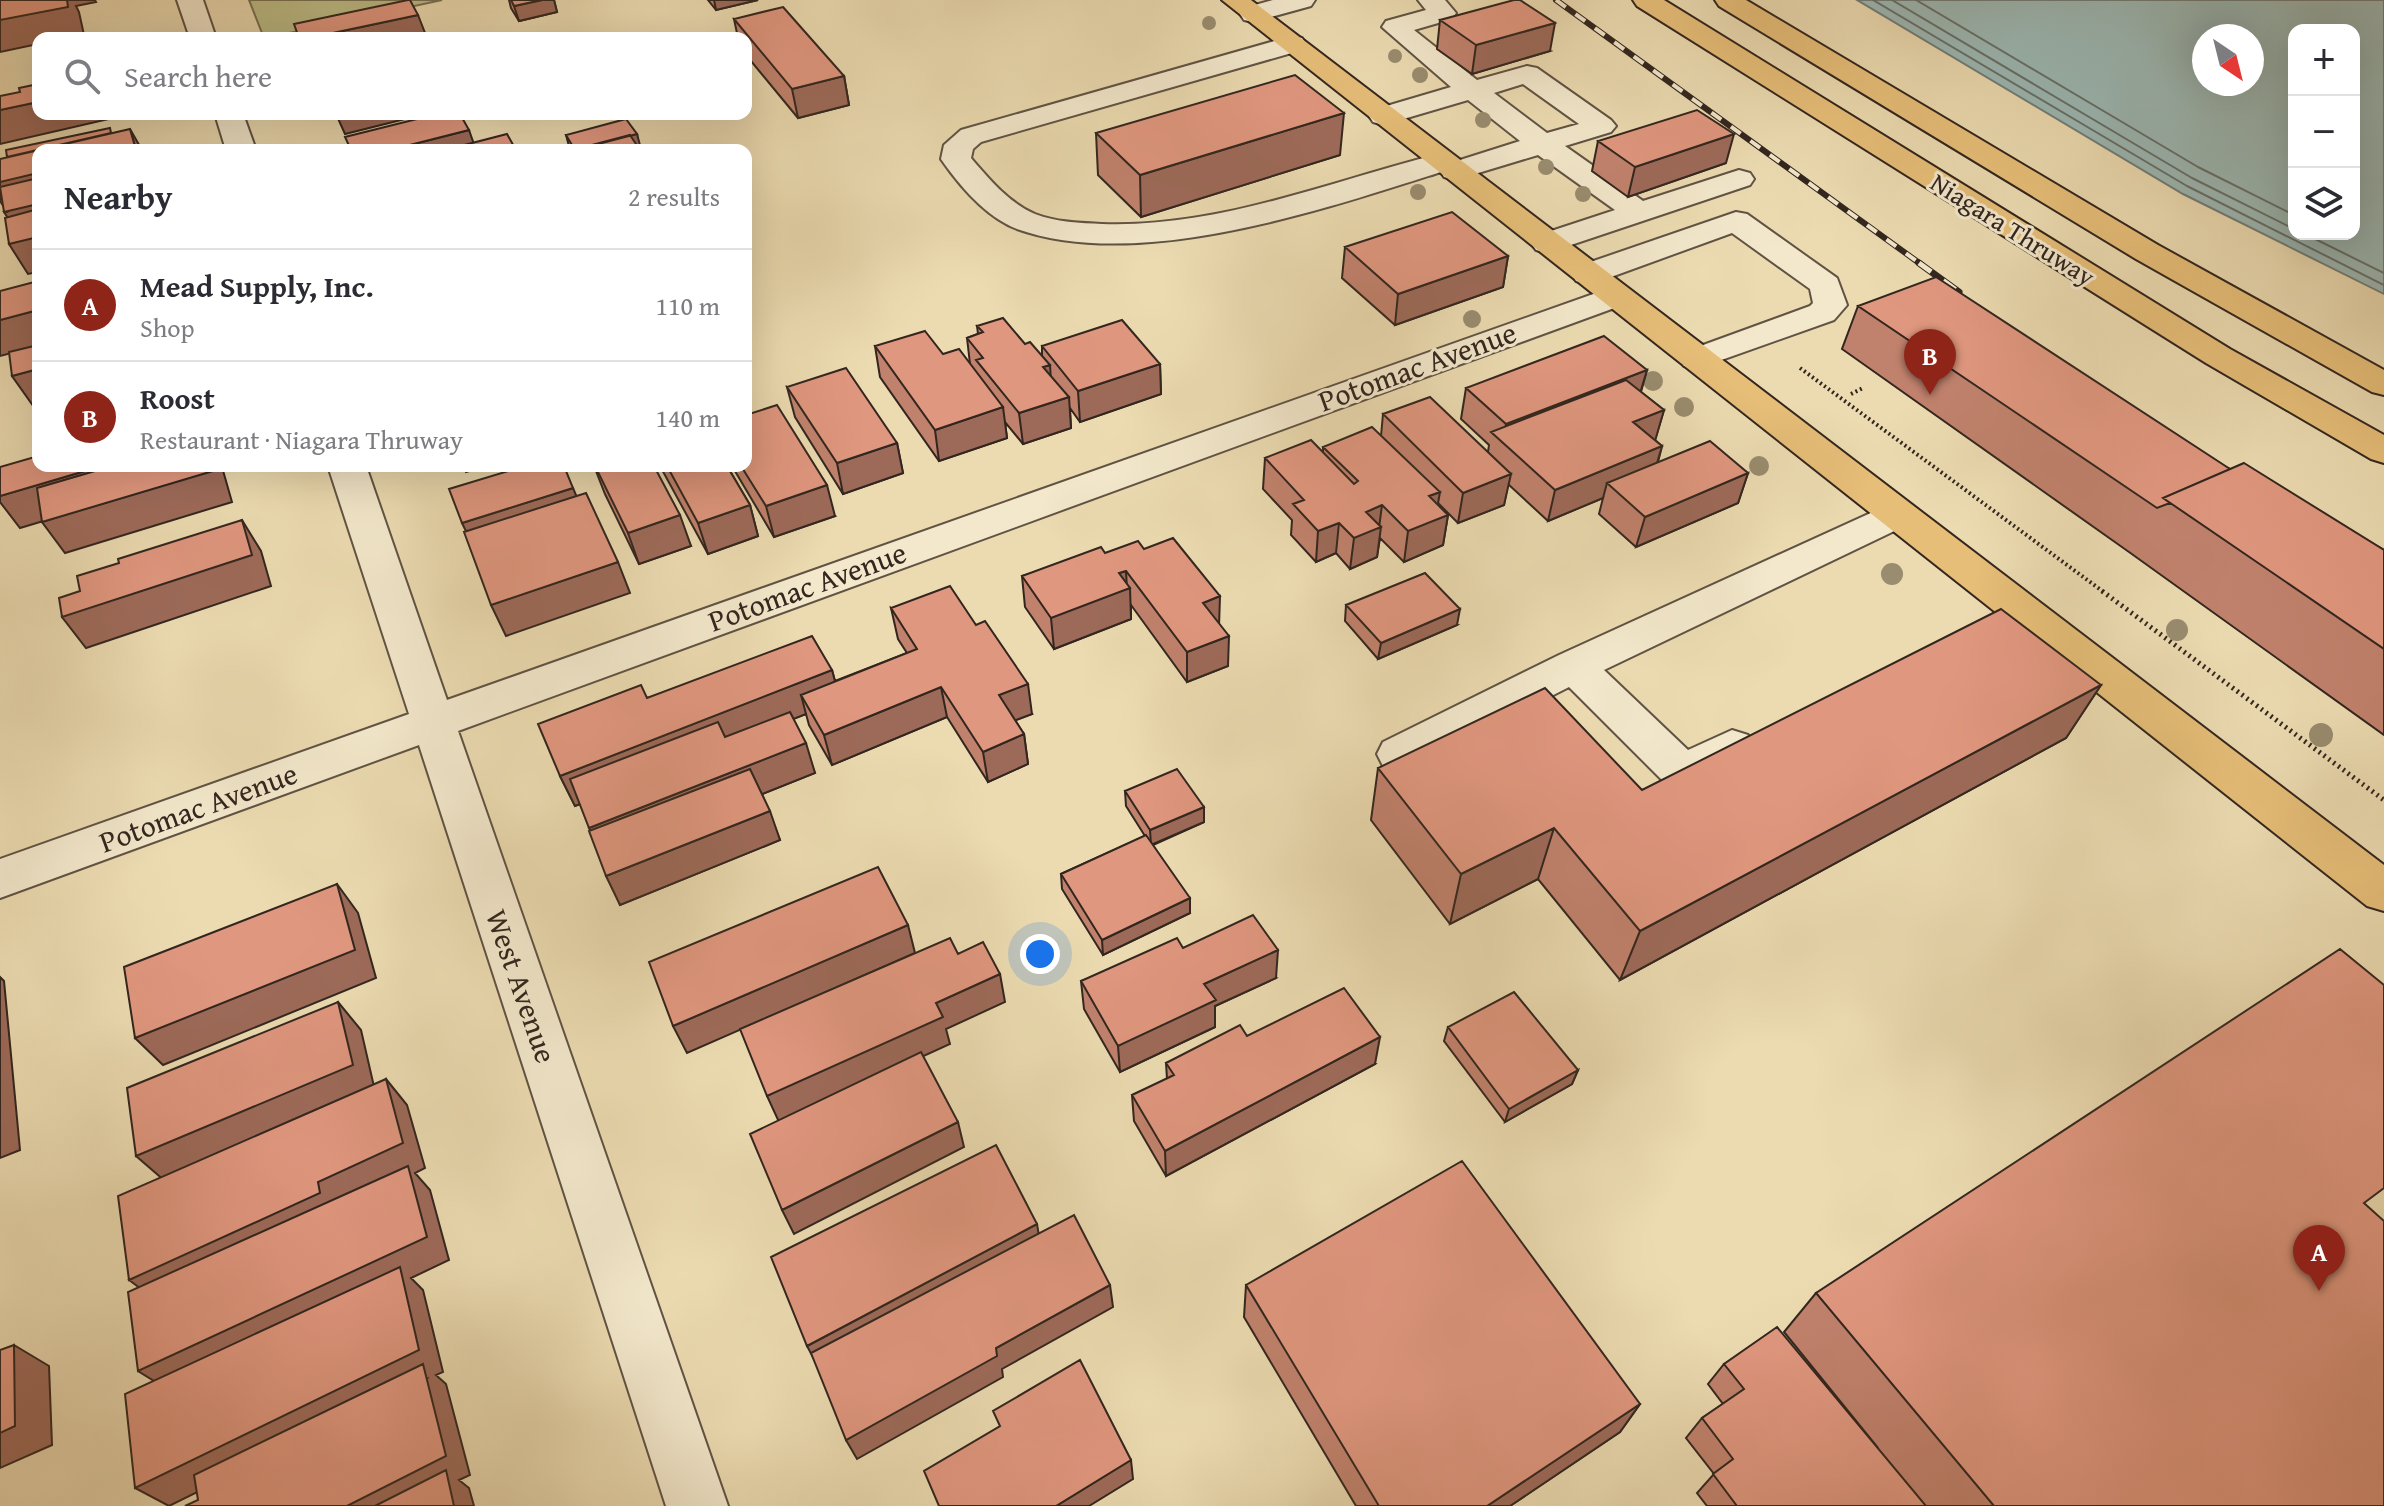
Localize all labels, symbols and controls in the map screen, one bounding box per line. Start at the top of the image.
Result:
north arrow [2192,24,2264,96]
map controls [2288,24,2360,240]
button: + [2288,24,2360,96]
search box [32,32,752,120]
icon: search [60,54,104,98]
text: Search here [124,54,272,98]
button: − [2288,96,2360,168]
street label: Niagara Thruway [1923,163,2103,295]
button: layers [2288,168,2360,240]
text: Nearby [64,172,173,221]
text: 2 results [628,177,720,216]
text: Mead Supply, Inc. [140,264,374,308]
text: A [82,286,98,325]
text: 110 m [655,286,720,325]
text: Shop [140,308,195,347]
street label: Potomac Avenue [1312,310,1522,422]
pin: B [1904,329,1956,395]
text: Roost [140,376,215,420]
text: B [82,398,98,437]
text: 140 m [655,398,720,437]
text: Restaurant · Niagara Thruway [140,420,463,459]
street label: Potomac Avenue [702,530,912,642]
street label: Potomac Avenue [93,751,303,863]
street label: West Avenue [475,903,569,1069]
your location [1020,934,1060,974]
pin: A [2293,1225,2345,1291]

